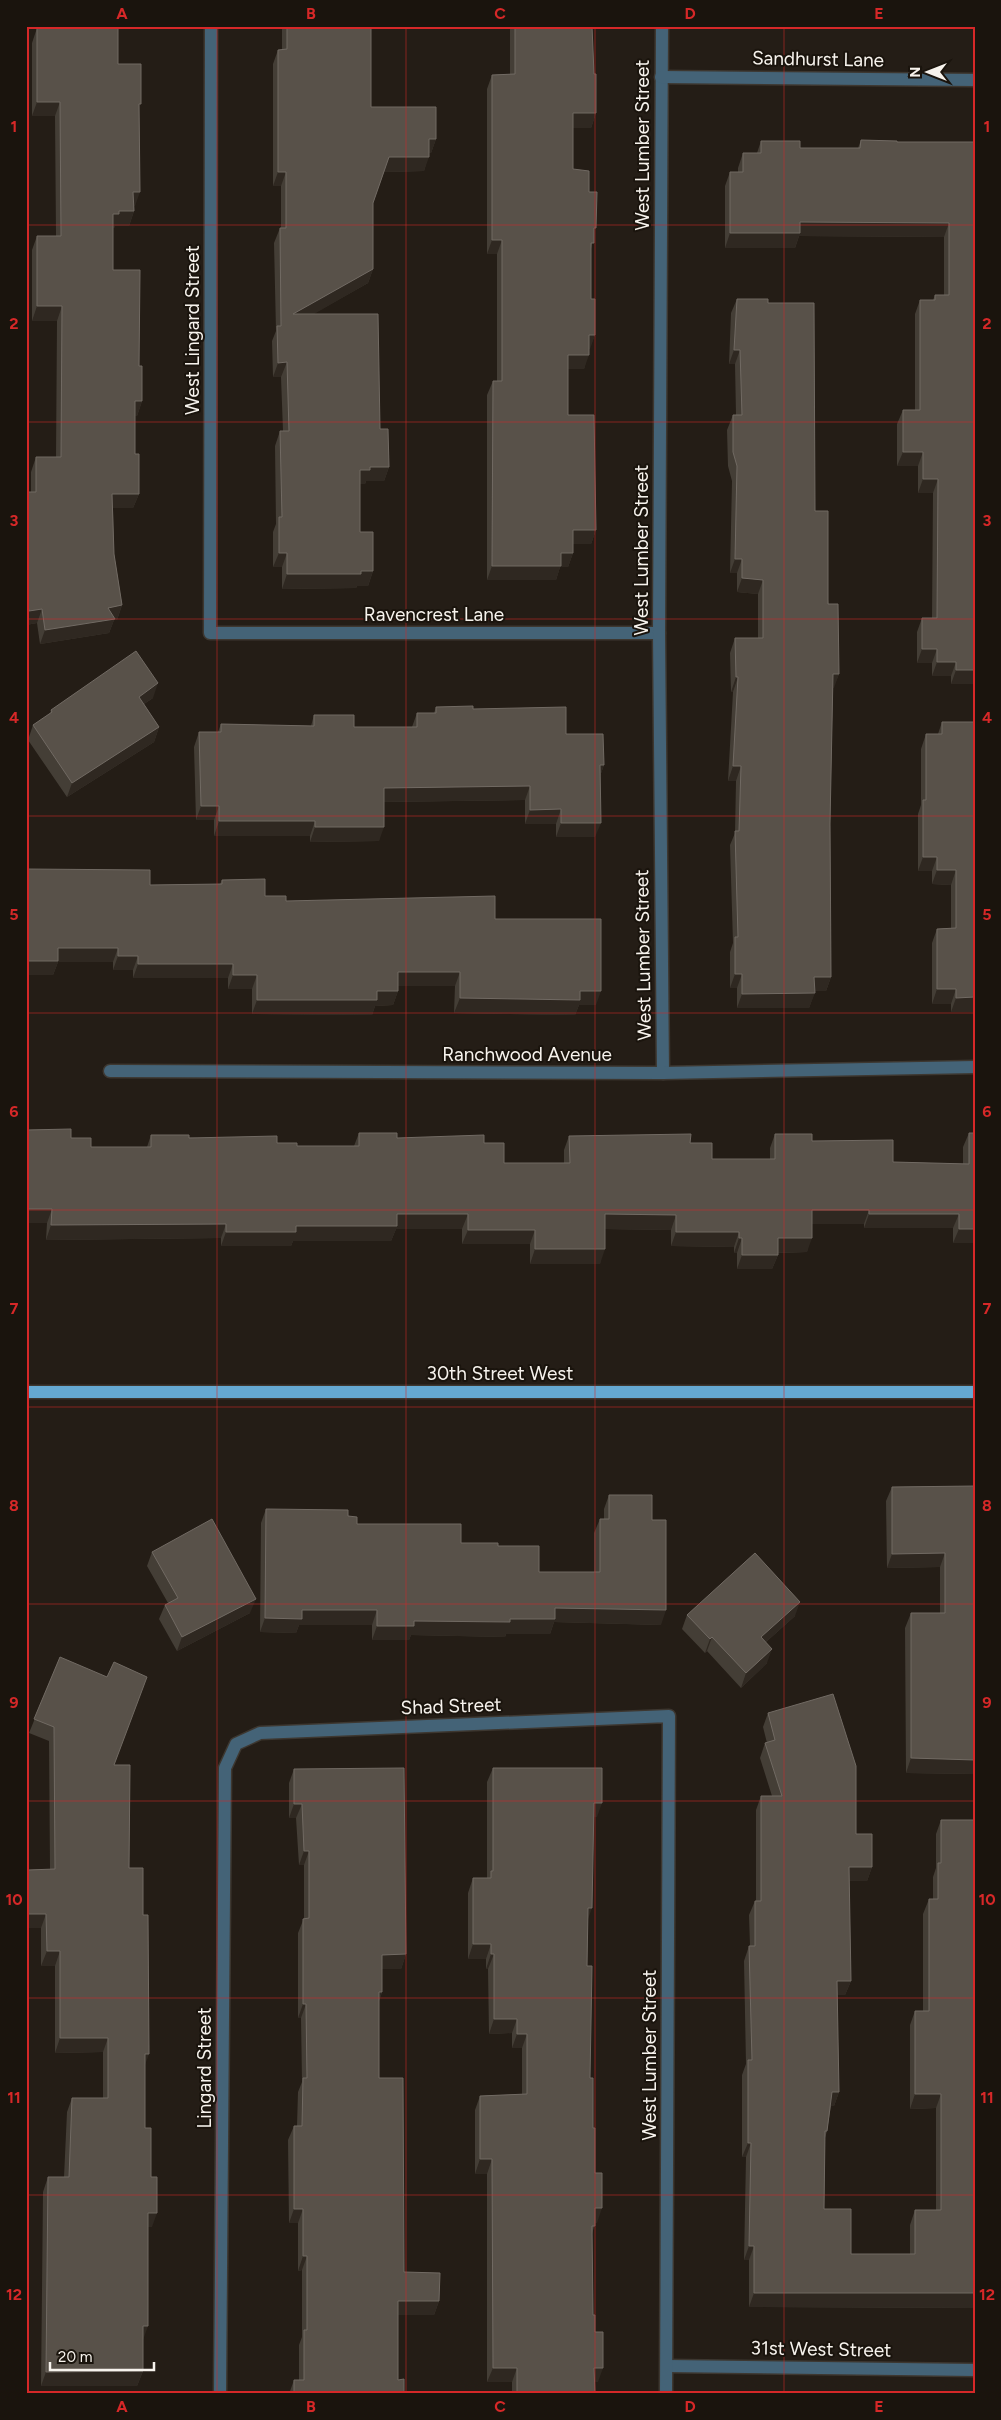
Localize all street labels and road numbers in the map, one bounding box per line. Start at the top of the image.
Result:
street label: Sandhurst Lane [752,46,884,72]
street label: West Lumber Street [631,59,654,231]
street label: West Lingard Street [181,245,204,415]
street label: West Lumber Street [630,464,653,636]
street label: Ravencrest Lane [364,603,504,626]
street label: West Lumber Street [630,869,656,1041]
street label: Ranchwood Avenue [442,1043,612,1066]
street label: 30th Street West [427,1362,573,1385]
street label: Shad Street [400,1693,502,1719]
street label: West Lumber Street [638,1969,661,2141]
street label: Lingard Street [193,2007,216,2129]
street label: 31st West Street [750,2336,892,2362]

